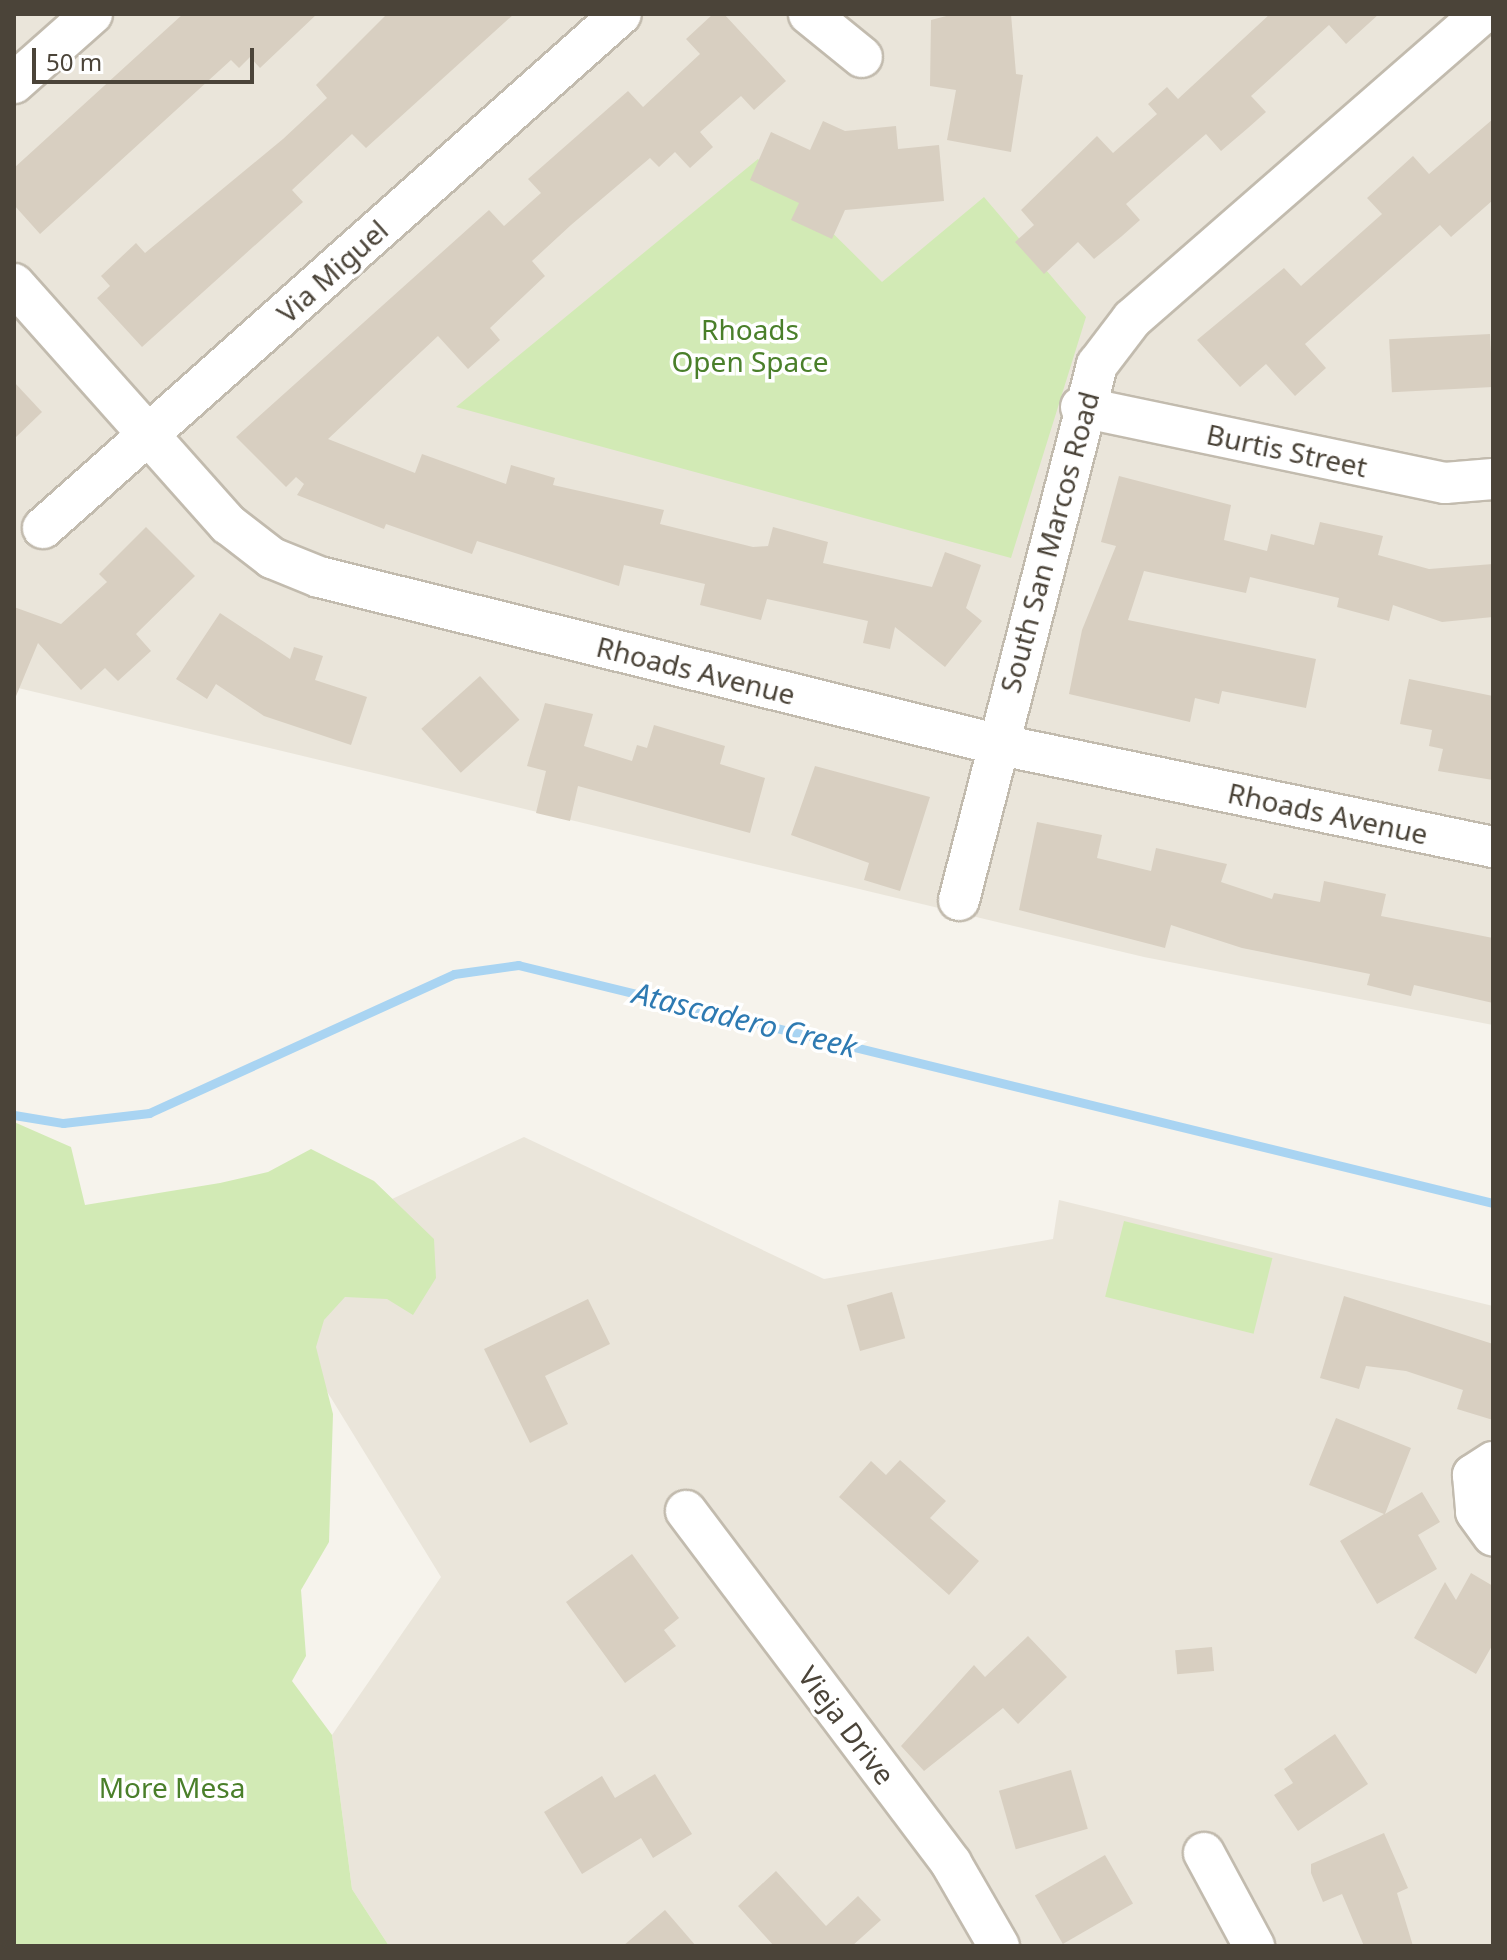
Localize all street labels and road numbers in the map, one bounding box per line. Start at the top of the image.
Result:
street label: Via Miguel [270,213,394,329]
street label: South San Marcos Road [993,388,1105,696]
street label: Burtis Street [1204,417,1370,483]
street label: Rhoads Avenue [593,629,799,711]
street label: Rhoads Avenue [1225,775,1431,851]
street label: Vieja Drive [792,1659,902,1791]

